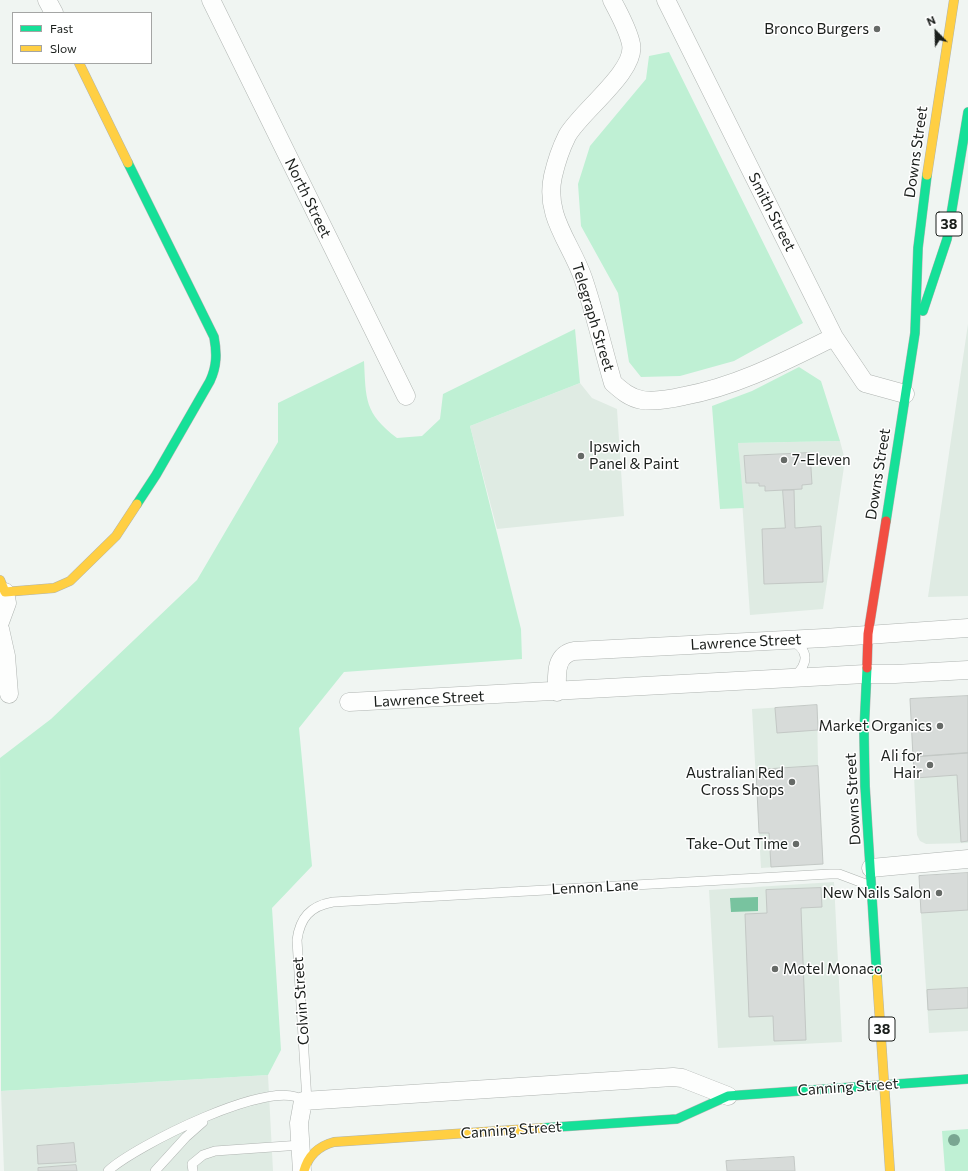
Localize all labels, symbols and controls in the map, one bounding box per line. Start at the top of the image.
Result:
legend [12,12,152,64]
north arrow [916,12,956,52]
text: N [925,13,937,28]
place label: Bronco Burgers [764,20,869,38]
text: Fast [50,21,73,35]
marker: Bronco Burgers [872,24,882,34]
text: Slow [50,41,77,55]
street label: Downs Street [901,105,931,199]
street label: North Street [281,155,335,241]
street label: Smith Street [745,170,799,254]
road number: 38 [936,212,962,236]
street label: Telegraph Street [568,261,618,373]
street label: Downs Street [862,427,894,521]
place label: Ipswich Panel & Paint [589,438,679,473]
marker: Ipswich Panel & Paint [576,451,586,461]
place label: 7-Eleven [792,451,851,469]
marker: 7-Eleven [779,455,789,465]
street label: Lawrence Street [690,630,802,654]
street label: Lawrence Street [373,687,485,711]
place label: Market Organics [819,717,932,735]
marker: Market Organics [935,721,945,731]
place label: Ali for Hair [881,747,922,782]
street label: Downs Street [842,752,864,846]
marker: Ali for Hair [925,760,935,770]
place label: Australian Red Cross Shops [686,764,784,799]
marker: Australian Red Cross Shops [787,777,797,787]
place label: Take-Out Time [686,835,788,853]
marker: Take-Out Time [791,839,801,849]
street label: Lennon Lane [551,876,639,898]
place label: New Nails Salon [823,884,931,902]
marker: New Nails Salon [934,888,944,898]
street label: Colvin Street [289,956,313,1046]
place label: Motel Monaco [783,960,883,978]
marker: Motel Monaco [770,964,780,974]
road number: 38 [869,1017,895,1041]
street label: Canning Street [797,1074,899,1100]
street label: Canning Street [460,1117,562,1143]

